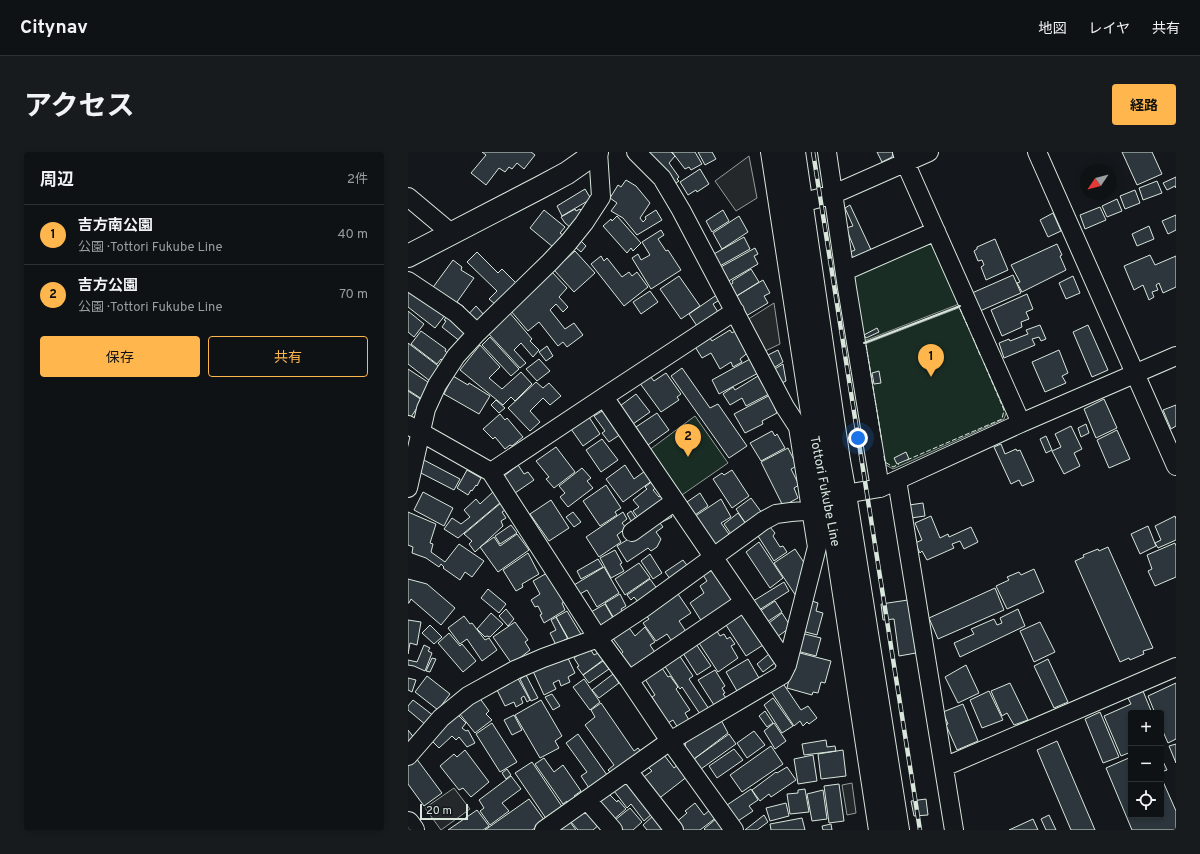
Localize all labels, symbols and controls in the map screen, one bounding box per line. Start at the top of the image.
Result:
text: Citynav [20,16,88,40]
text: 地図 [1038,21,1066,38]
text: レイヤ [1088,21,1130,38]
text: 共有 [1152,21,1180,38]
button: 経路 [1112,84,1176,125]
text: アクセス [24,90,135,126]
north arrow [1080,164,1116,200]
text: 周辺 [40,170,74,192]
text: 2件 [347,172,368,188]
text: 吉方南公園 [78,217,153,236]
text: 1 [50,227,56,243]
text: 40 m [338,227,368,243]
text: 公園 · Tottori Fukube Line [78,240,223,256]
text: 吉方公園 [78,277,138,296]
text: 2 [49,287,57,303]
text: 70 m [339,287,368,303]
text: 公園 · Tottori Fukube Line [78,300,223,316]
button: 保存 [40,336,200,377]
button: 共有 [208,336,368,377]
pin: 1 [918,344,944,377]
pin: 2 [675,424,701,457]
your location [848,428,868,448]
street label: Tottori Fukube Line [805,435,843,548]
map controls [1128,710,1164,818]
button: + [1128,710,1164,746]
button: − [1128,746,1164,782]
button: locate [1128,782,1164,818]
scale bar [420,802,468,821]
text: 20 m [426,804,452,818]

